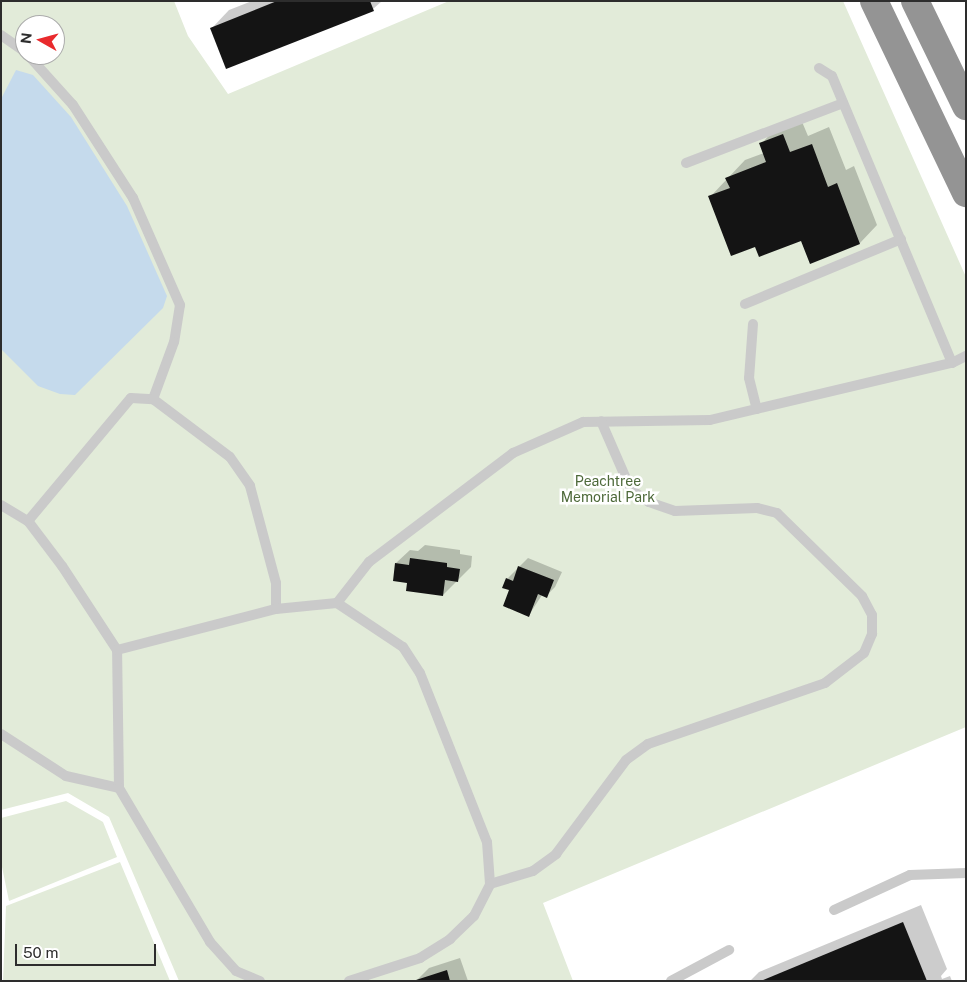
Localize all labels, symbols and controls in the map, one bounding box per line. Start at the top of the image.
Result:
north arrow [15,15,65,65]
text: N [17,32,35,45]
park label: Peachtree Memorial Park [561,473,655,506]
scale bar [18,934,159,966]
text: 50 m [23,944,58,961]

